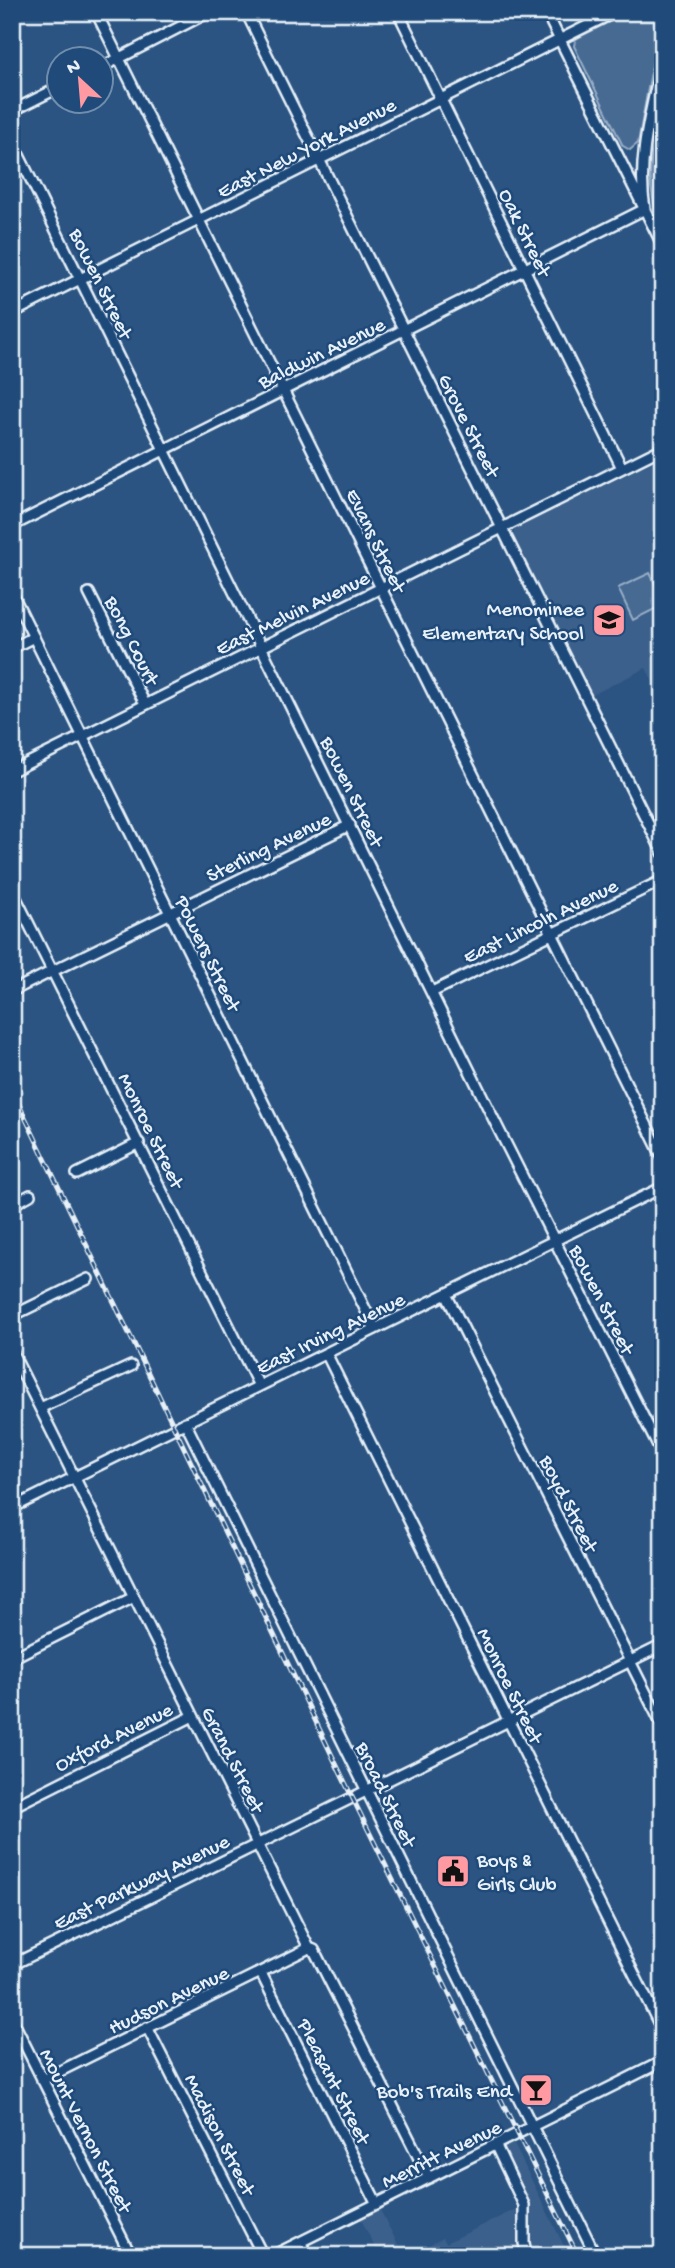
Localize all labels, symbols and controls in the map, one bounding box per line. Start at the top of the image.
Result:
north arrow [46,46,116,116]
text: N [63,55,85,81]
street label: East New York Avenue [214,94,402,206]
street label: Oak Street [491,186,556,284]
street label: Bowen Street [61,224,137,346]
street label: Baldwin Avenue [254,313,391,397]
street label: Grove Street [430,371,505,485]
street label: Evans Street [338,485,411,600]
street label: East Melvin Avenue [213,567,376,663]
street label: Bong Court [96,592,164,692]
place label: Menominee Elementary School [422,599,585,648]
school or university icon: Menominee Elementary School [590,601,628,639]
street label: Bowen Street [312,732,388,854]
street label: Sterling Avenue [203,808,337,890]
street label: East Lincoln Avenue [460,874,624,971]
street label: Powers Street [167,892,246,1019]
street label: Monroe Street [110,1070,189,1196]
street label: Bowen Street [561,1241,639,1362]
street label: East Irving Avenue [253,1288,411,1382]
street label: Boyd Street [531,1451,603,1559]
street label: Monroe Street [469,1625,548,1751]
street label: Oxford Avenue [51,1698,179,1780]
street label: Grand Street [194,1703,269,1820]
street label: Broad Street [347,1738,421,1854]
street label: East Parkway Avenue [51,1830,236,1938]
place label: Boys & Girls Club [476,1850,557,1899]
public building icon: Boys & Girls Club [434,1852,472,1890]
street label: Hudson Avenue [105,1962,235,2042]
street label: Pleasant Street [289,2015,375,2152]
street label: Mount Vernon Street [32,2045,137,2220]
street label: Madison Street [177,2071,260,2203]
bar icon: Bob's Trails End [517,2071,555,2109]
place label: Bob's Trails End [376,2081,514,2106]
street label: Merritt Avenue [379,2116,508,2196]

